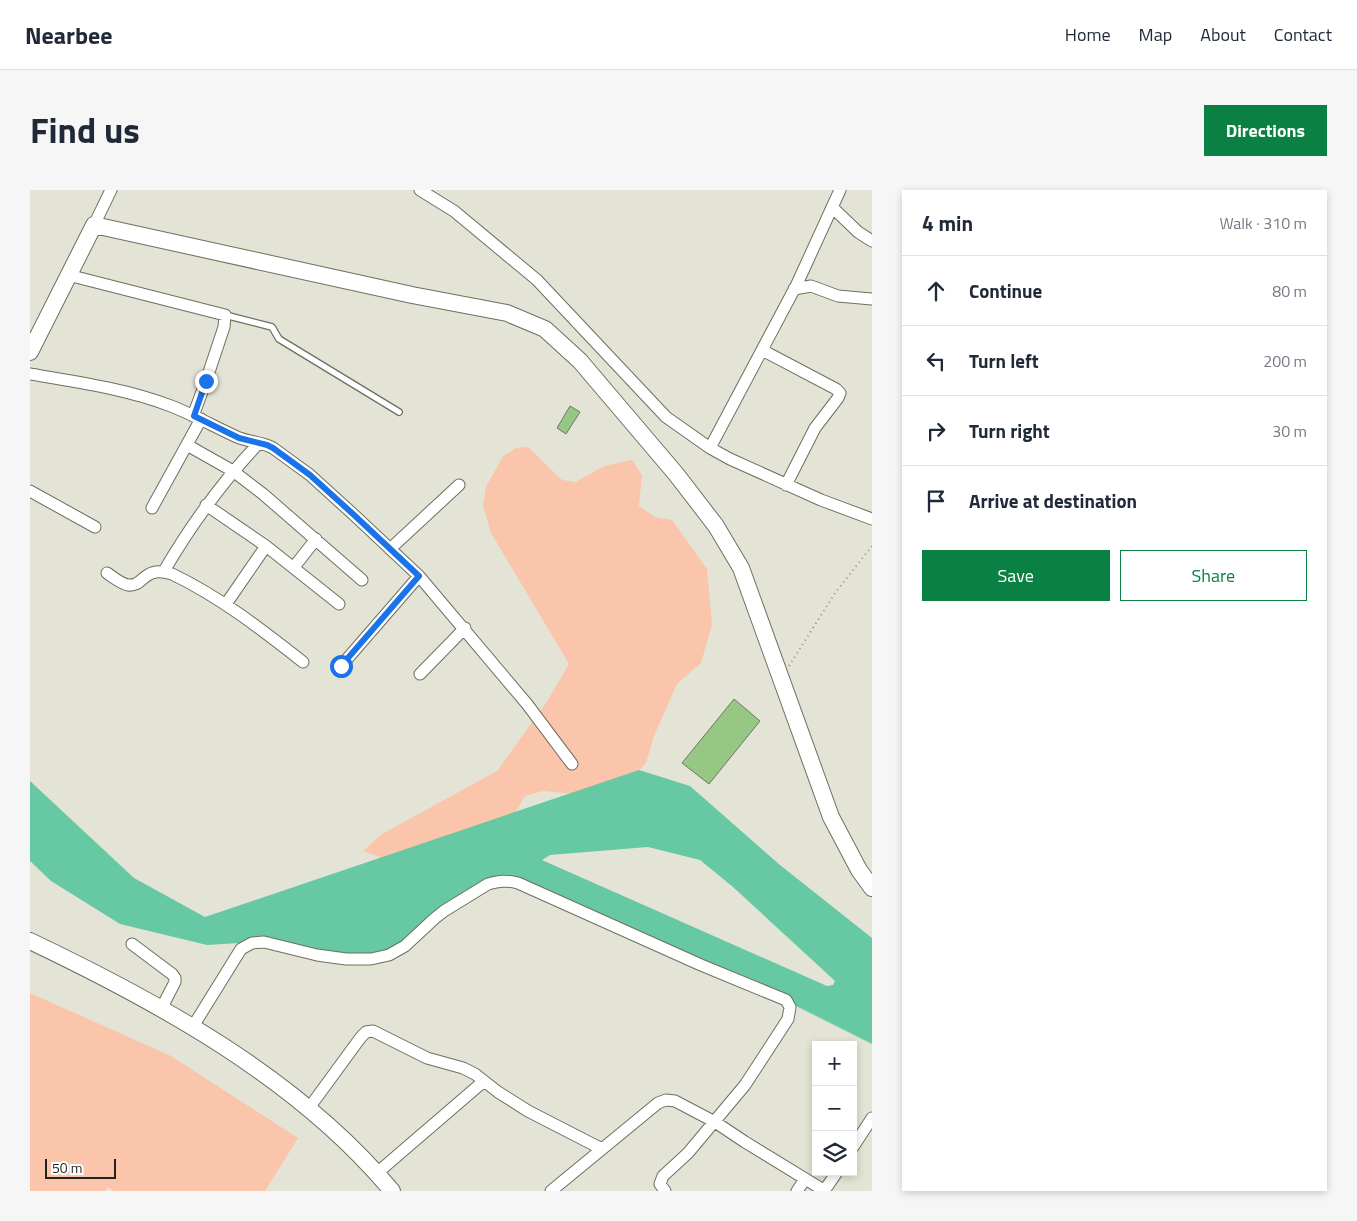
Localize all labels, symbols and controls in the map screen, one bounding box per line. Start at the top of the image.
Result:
text: Nearbee [25,17,112,53]
text: Home [1065,21,1111,48]
text: Map [1139,21,1172,48]
text: About [1200,21,1246,48]
text: Contact [1274,21,1332,48]
text: Find us [30,103,140,157]
button: Directions [1204,105,1327,156]
text: 4 min [922,207,973,239]
text: Walk · 310 m [1219,211,1307,235]
text: Continue [969,276,1042,305]
icon: ahead [922,277,950,305]
text: 80 m [1272,279,1307,303]
text: Turn left [969,346,1039,375]
icon: left [922,347,950,375]
text: 200 m [1263,349,1307,373]
route end [195,370,218,393]
text: Turn right [969,416,1050,445]
icon: right [922,417,950,445]
text: 30 m [1272,419,1307,443]
text: Arrive at destination [969,486,1137,515]
icon: arrive [922,487,950,515]
button: Save [922,550,1110,601]
button: Share [1120,550,1307,601]
route start [330,655,353,678]
map controls [812,1041,857,1176]
button: + [812,1041,857,1086]
button: − [812,1086,857,1131]
button: layers [812,1131,857,1176]
scale bar [45,1156,116,1179]
text: 50 m [52,1157,82,1178]

